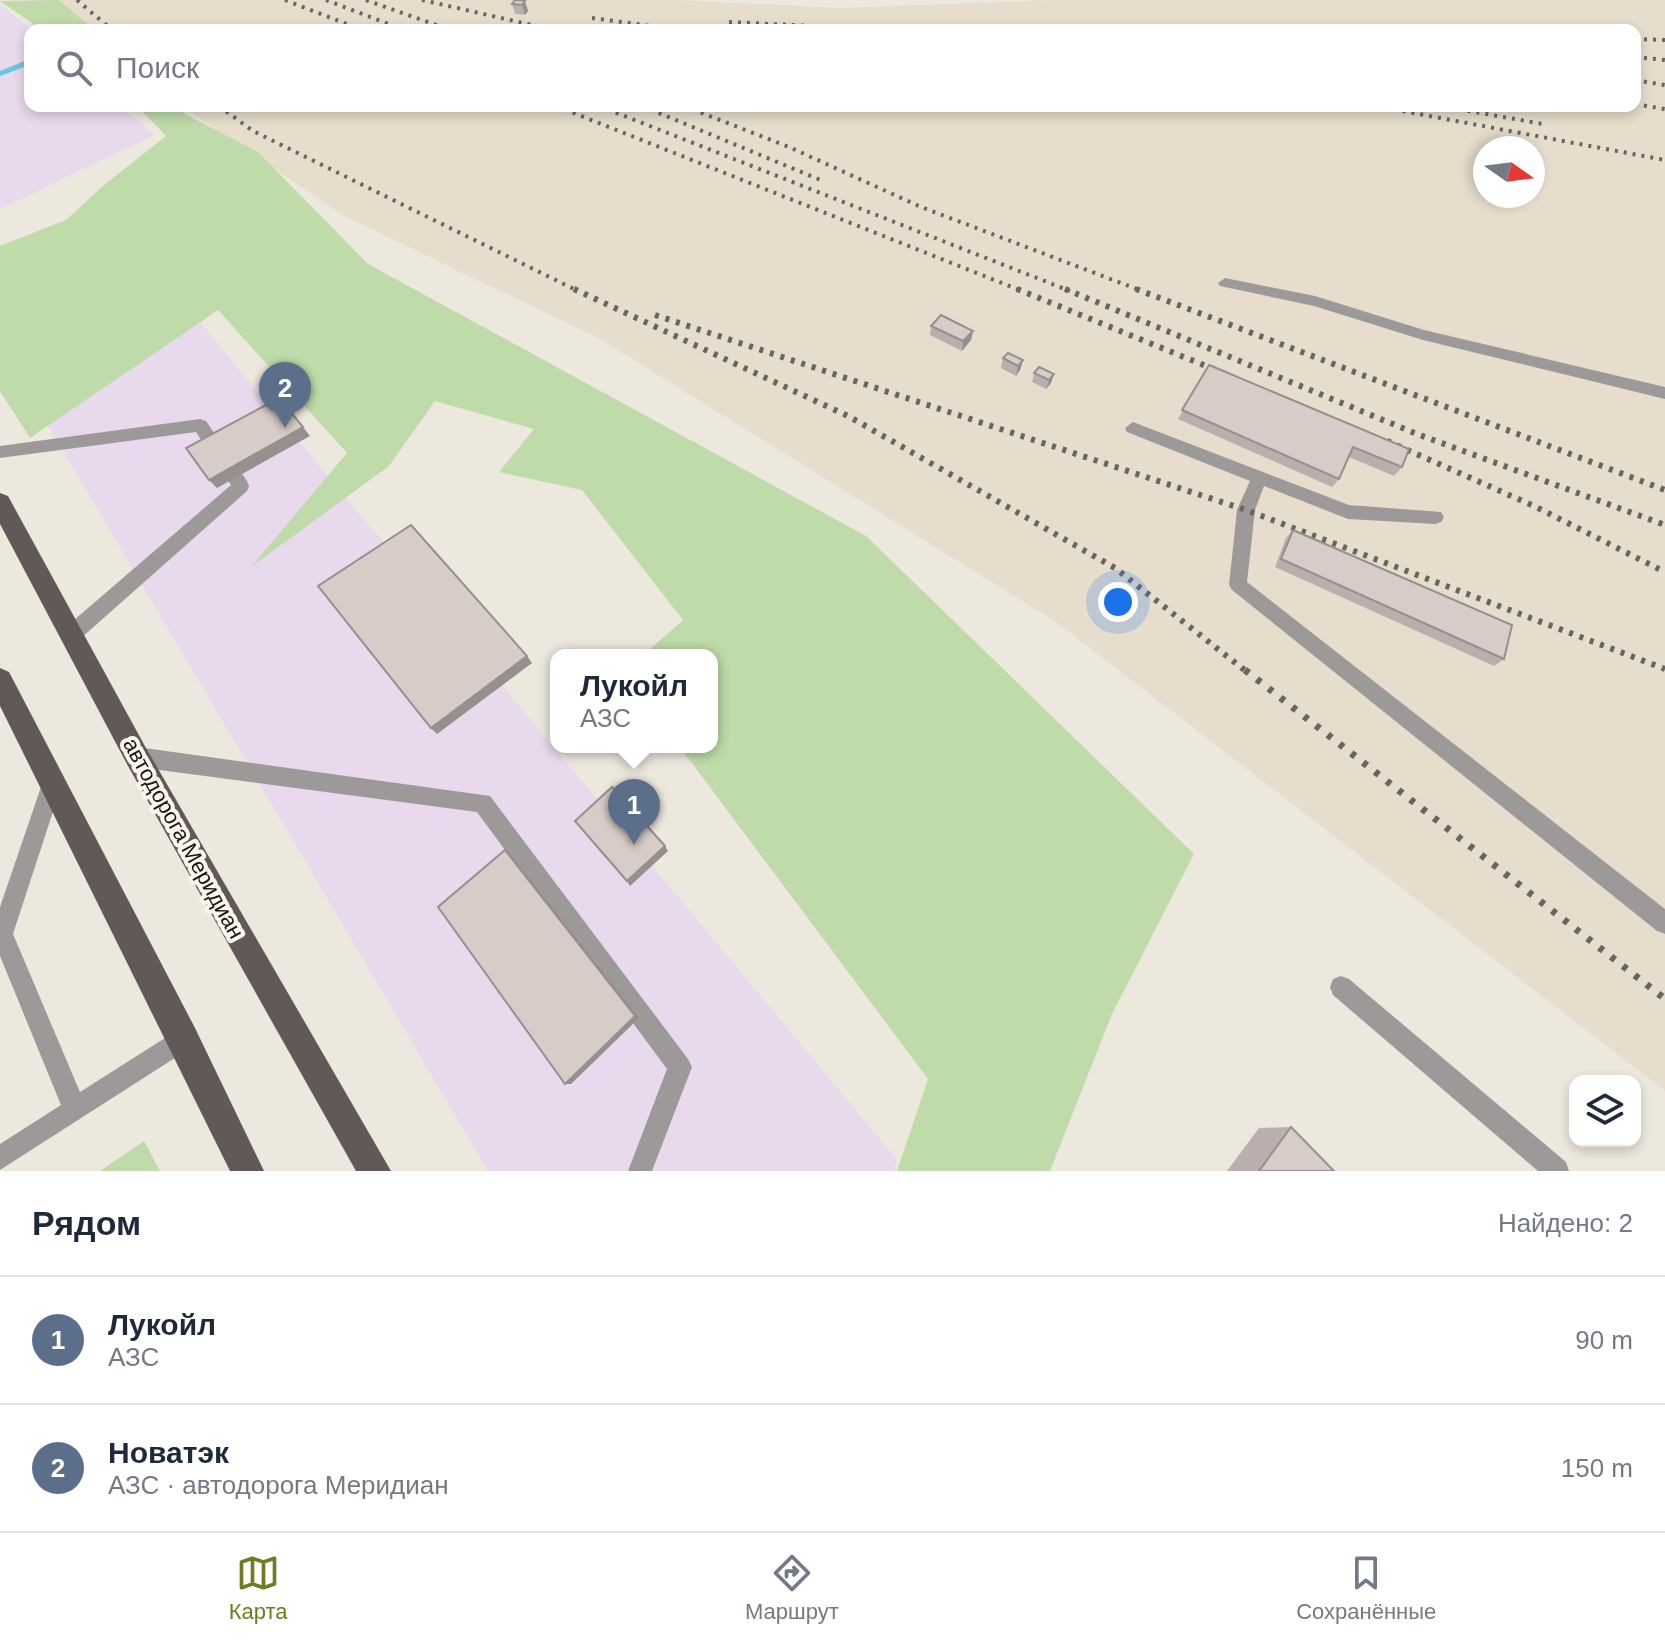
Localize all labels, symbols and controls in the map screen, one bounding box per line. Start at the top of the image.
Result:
search box [24,24,1641,112]
icon: search [52,46,96,90]
text: Поиск [116,51,199,84]
north arrow [1473,136,1545,208]
pin: 2 [259,362,311,428]
your location [1098,582,1138,622]
popup [550,649,718,753]
text: Лукойл [580,669,688,702]
text: АЗС [580,703,631,733]
street label: автодорога Меридиан [118,734,249,943]
pin: 1 [608,779,660,845]
map controls [1569,1075,1641,1147]
button: layers [1569,1075,1641,1147]
text: Рядом [32,1204,141,1242]
text: Найдено: 2 [1498,1208,1633,1238]
text: Лукойл [108,1308,216,1341]
text: 1 [51,1325,65,1355]
text: 90 m [1575,1325,1633,1355]
text: АЗС [108,1342,159,1372]
text: Новатэк [108,1436,229,1469]
text: 2 [51,1453,65,1483]
text: 150 m [1561,1453,1633,1483]
text: АЗС · автодорога Меридиан [108,1470,449,1500]
tab: Карта [229,1551,288,1625]
tab: Маршрут [745,1551,839,1625]
tab: Сохранённые [1296,1551,1436,1625]

